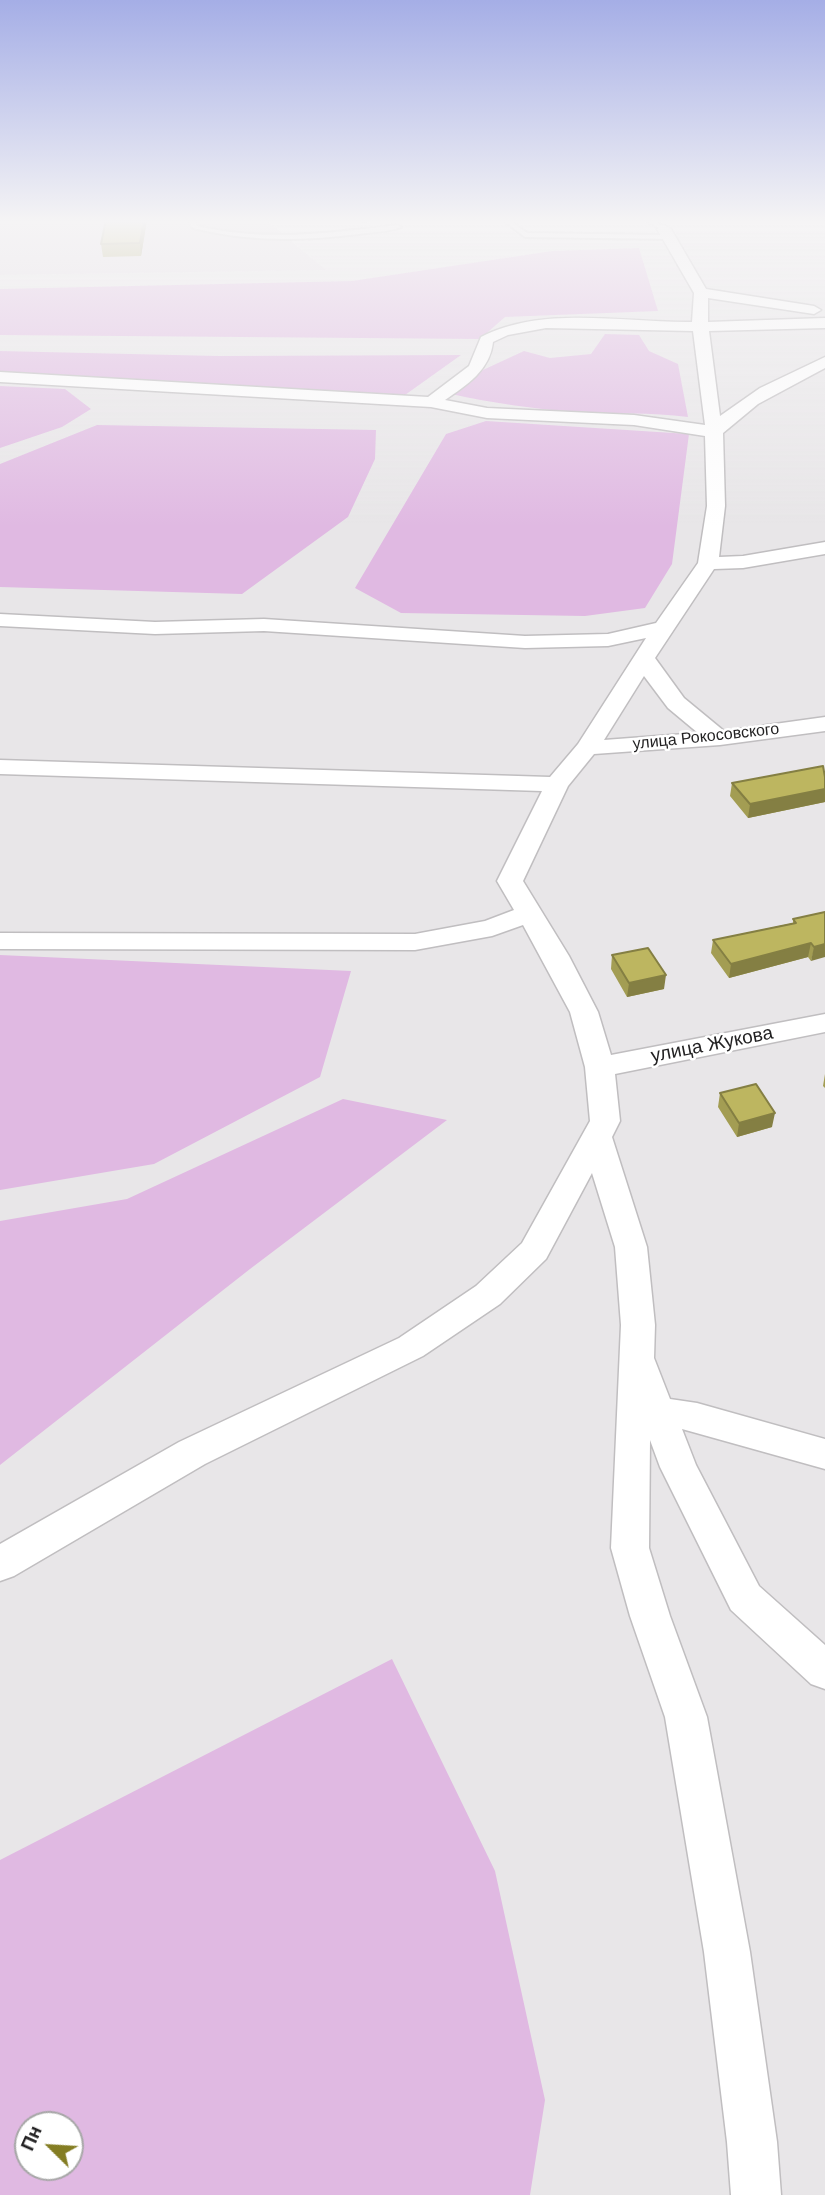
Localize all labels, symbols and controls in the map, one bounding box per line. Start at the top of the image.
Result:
street label: улица Рокосовского [632,720,780,754]
street label: улица Жукова [649,1022,775,1068]
north arrow [14,2111,84,2181]
text: Пн [16,2122,46,2154]

